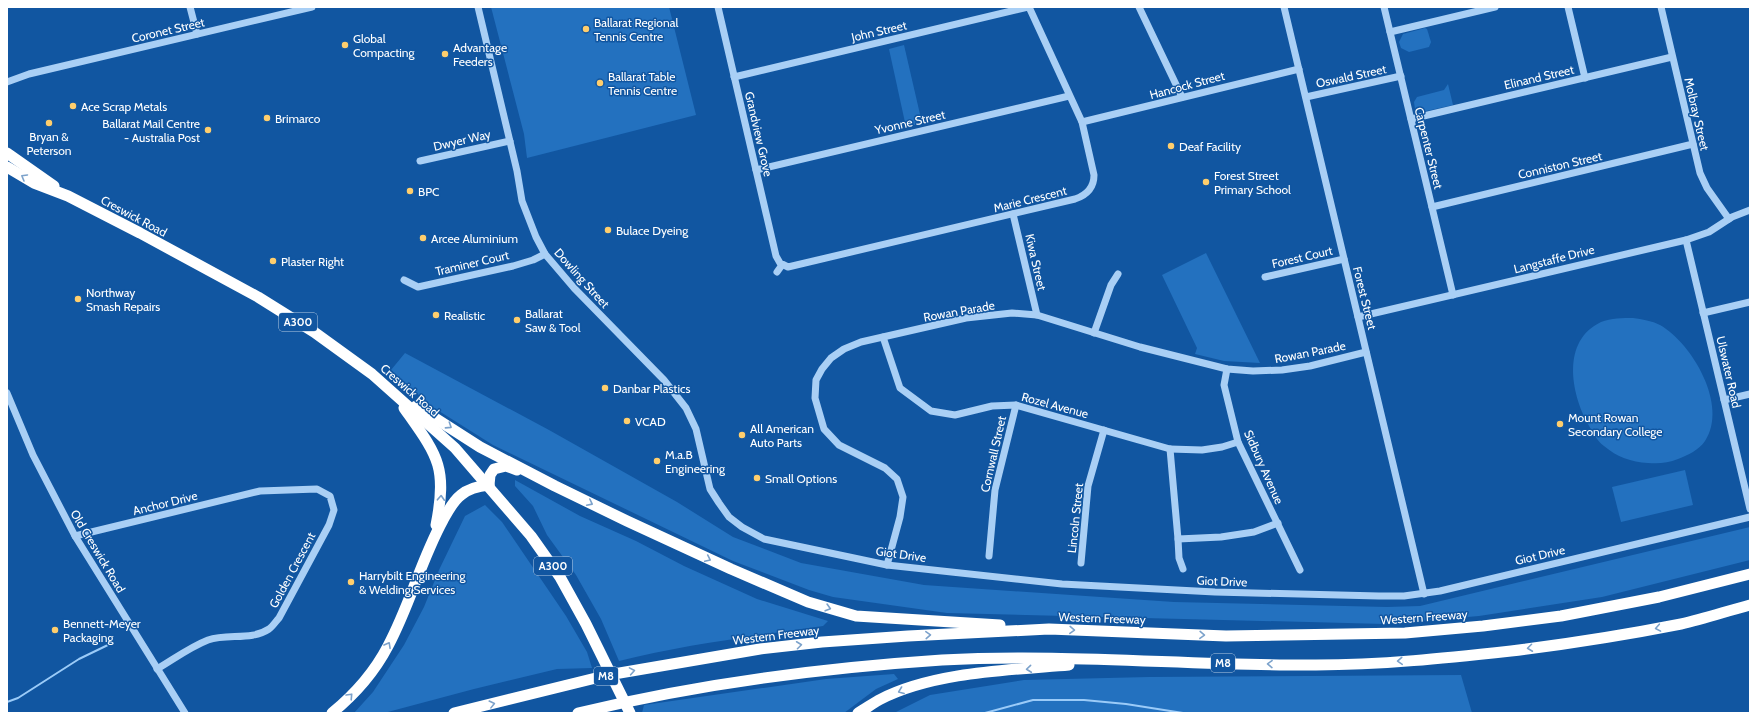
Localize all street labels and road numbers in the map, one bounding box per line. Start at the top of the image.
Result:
street label: Coronet Street [130,14,206,46]
street label: John Street [849,17,908,45]
street label: Oswald Street [1314,61,1388,91]
street label: Elinand Street [1503,62,1575,92]
street label: Hancock Street [1148,68,1226,102]
street label: Molbray Street [1681,76,1713,152]
street label: Grandview Grove [742,90,776,178]
street label: Carpenter Street [1412,106,1446,190]
street label: Yvonne Street [872,107,947,138]
street label: Dwyer Way [432,126,492,154]
street label: Conniston Street [1517,148,1603,182]
street label: Marie Crescent [992,183,1068,215]
street label: Creswick Road [98,192,170,240]
street label: Kiwa Street [1022,232,1050,292]
street label: Langstaffe Drive [1512,242,1596,276]
street label: Forest Court [1270,243,1334,271]
street label: Dowling Street [551,245,613,311]
street label: Traminer Court [434,247,510,279]
street label: Forest Street [1350,265,1380,331]
street label: Rowan Parade [922,297,996,325]
road number: A300 [279,313,317,331]
street label: Ulswater Road [1713,335,1745,409]
street label: Rowan Parade [1273,338,1347,366]
street label: Creswick Road [378,360,442,420]
street label: Rozel Avenue [1020,389,1090,421]
street label: Cornwall Street [977,414,1009,494]
street label: Sidbury Avenue [1241,428,1287,506]
street label: Lincoln Street [1064,482,1086,554]
street label: Anchor Drive [131,488,199,518]
street label: Old Creswick Road [67,507,129,595]
street label: Golden Crescent [266,529,318,611]
street label: Giot Drive [1514,542,1566,568]
street label: Giot Drive [875,543,927,565]
road number: A300 [534,557,572,575]
street label: Giot Drive [1196,573,1248,589]
street label: Western Freeway [1380,606,1468,628]
street label: Western Freeway [1058,609,1146,627]
street label: Western Freeway [732,622,820,648]
road number: M8 [1211,654,1235,672]
road number: M8 [594,667,618,685]

